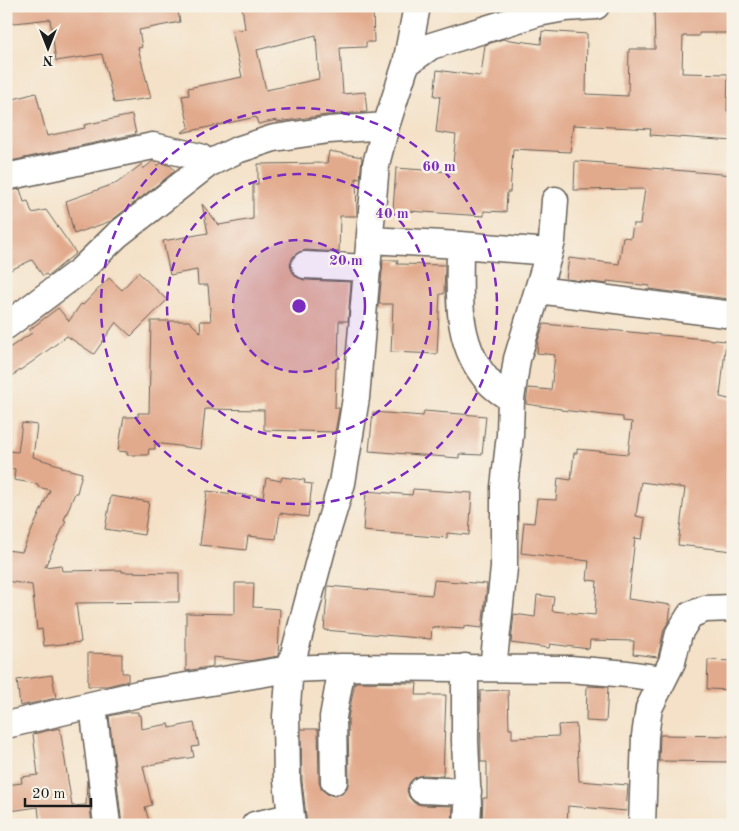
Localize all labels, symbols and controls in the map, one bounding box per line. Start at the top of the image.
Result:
north arrow [22,22,72,72]
text: N [42,53,53,67]
text: 60 m [422,160,456,175]
text: 40 m [375,207,409,222]
text: 20 m [329,254,363,269]
centre of rings [290,297,308,315]
scale bar [25,776,91,808]
text: 20 m [32,787,66,802]

